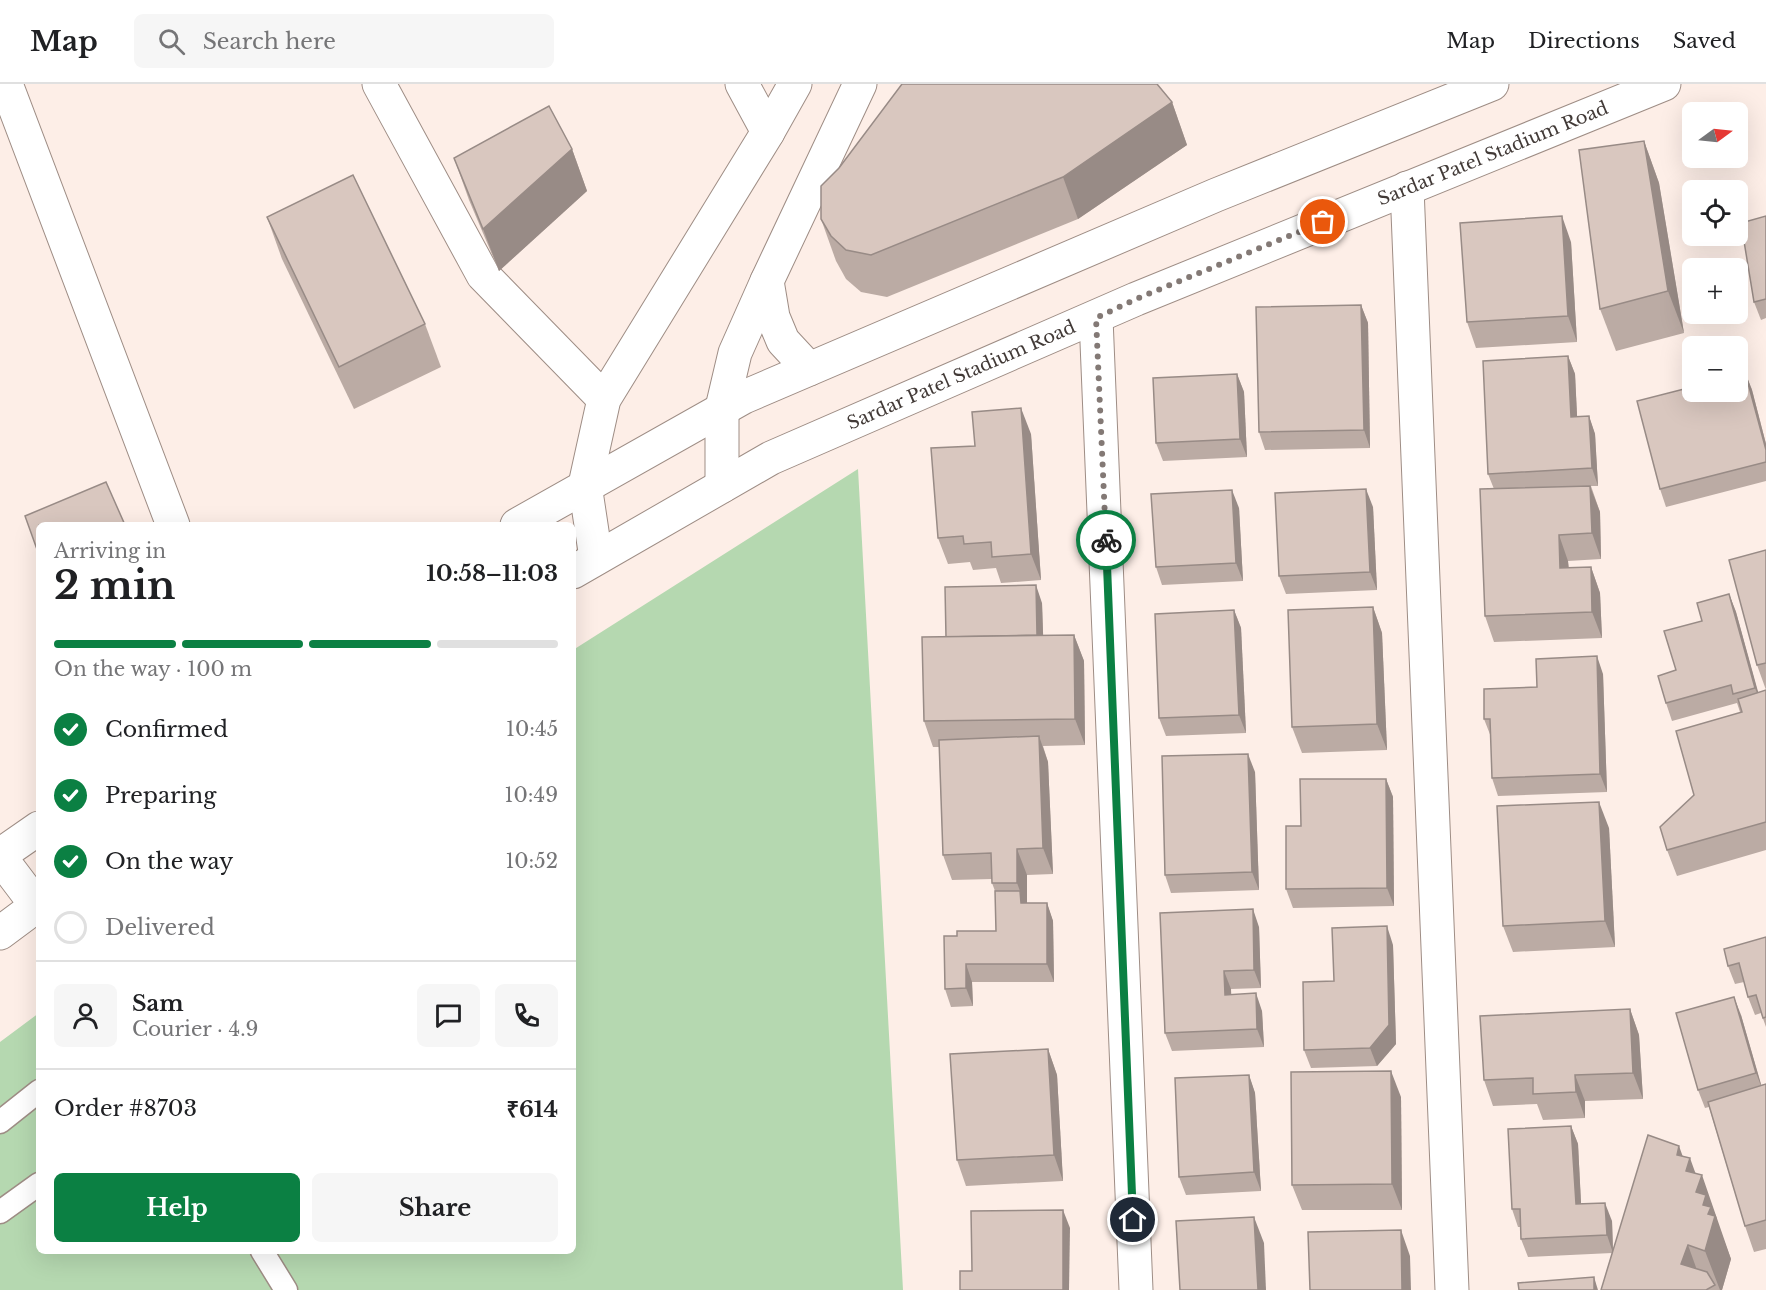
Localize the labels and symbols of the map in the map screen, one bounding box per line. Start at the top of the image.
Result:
street label: Sardar Patel Stadium Road [1374,97,1611,210]
north arrow [1682,102,1748,168]
pin [1297,196,1348,247]
street label: Sardar Patel Stadium Road [844,316,1079,435]
courier [1076,510,1136,570]
pin [1107,1194,1158,1245]

